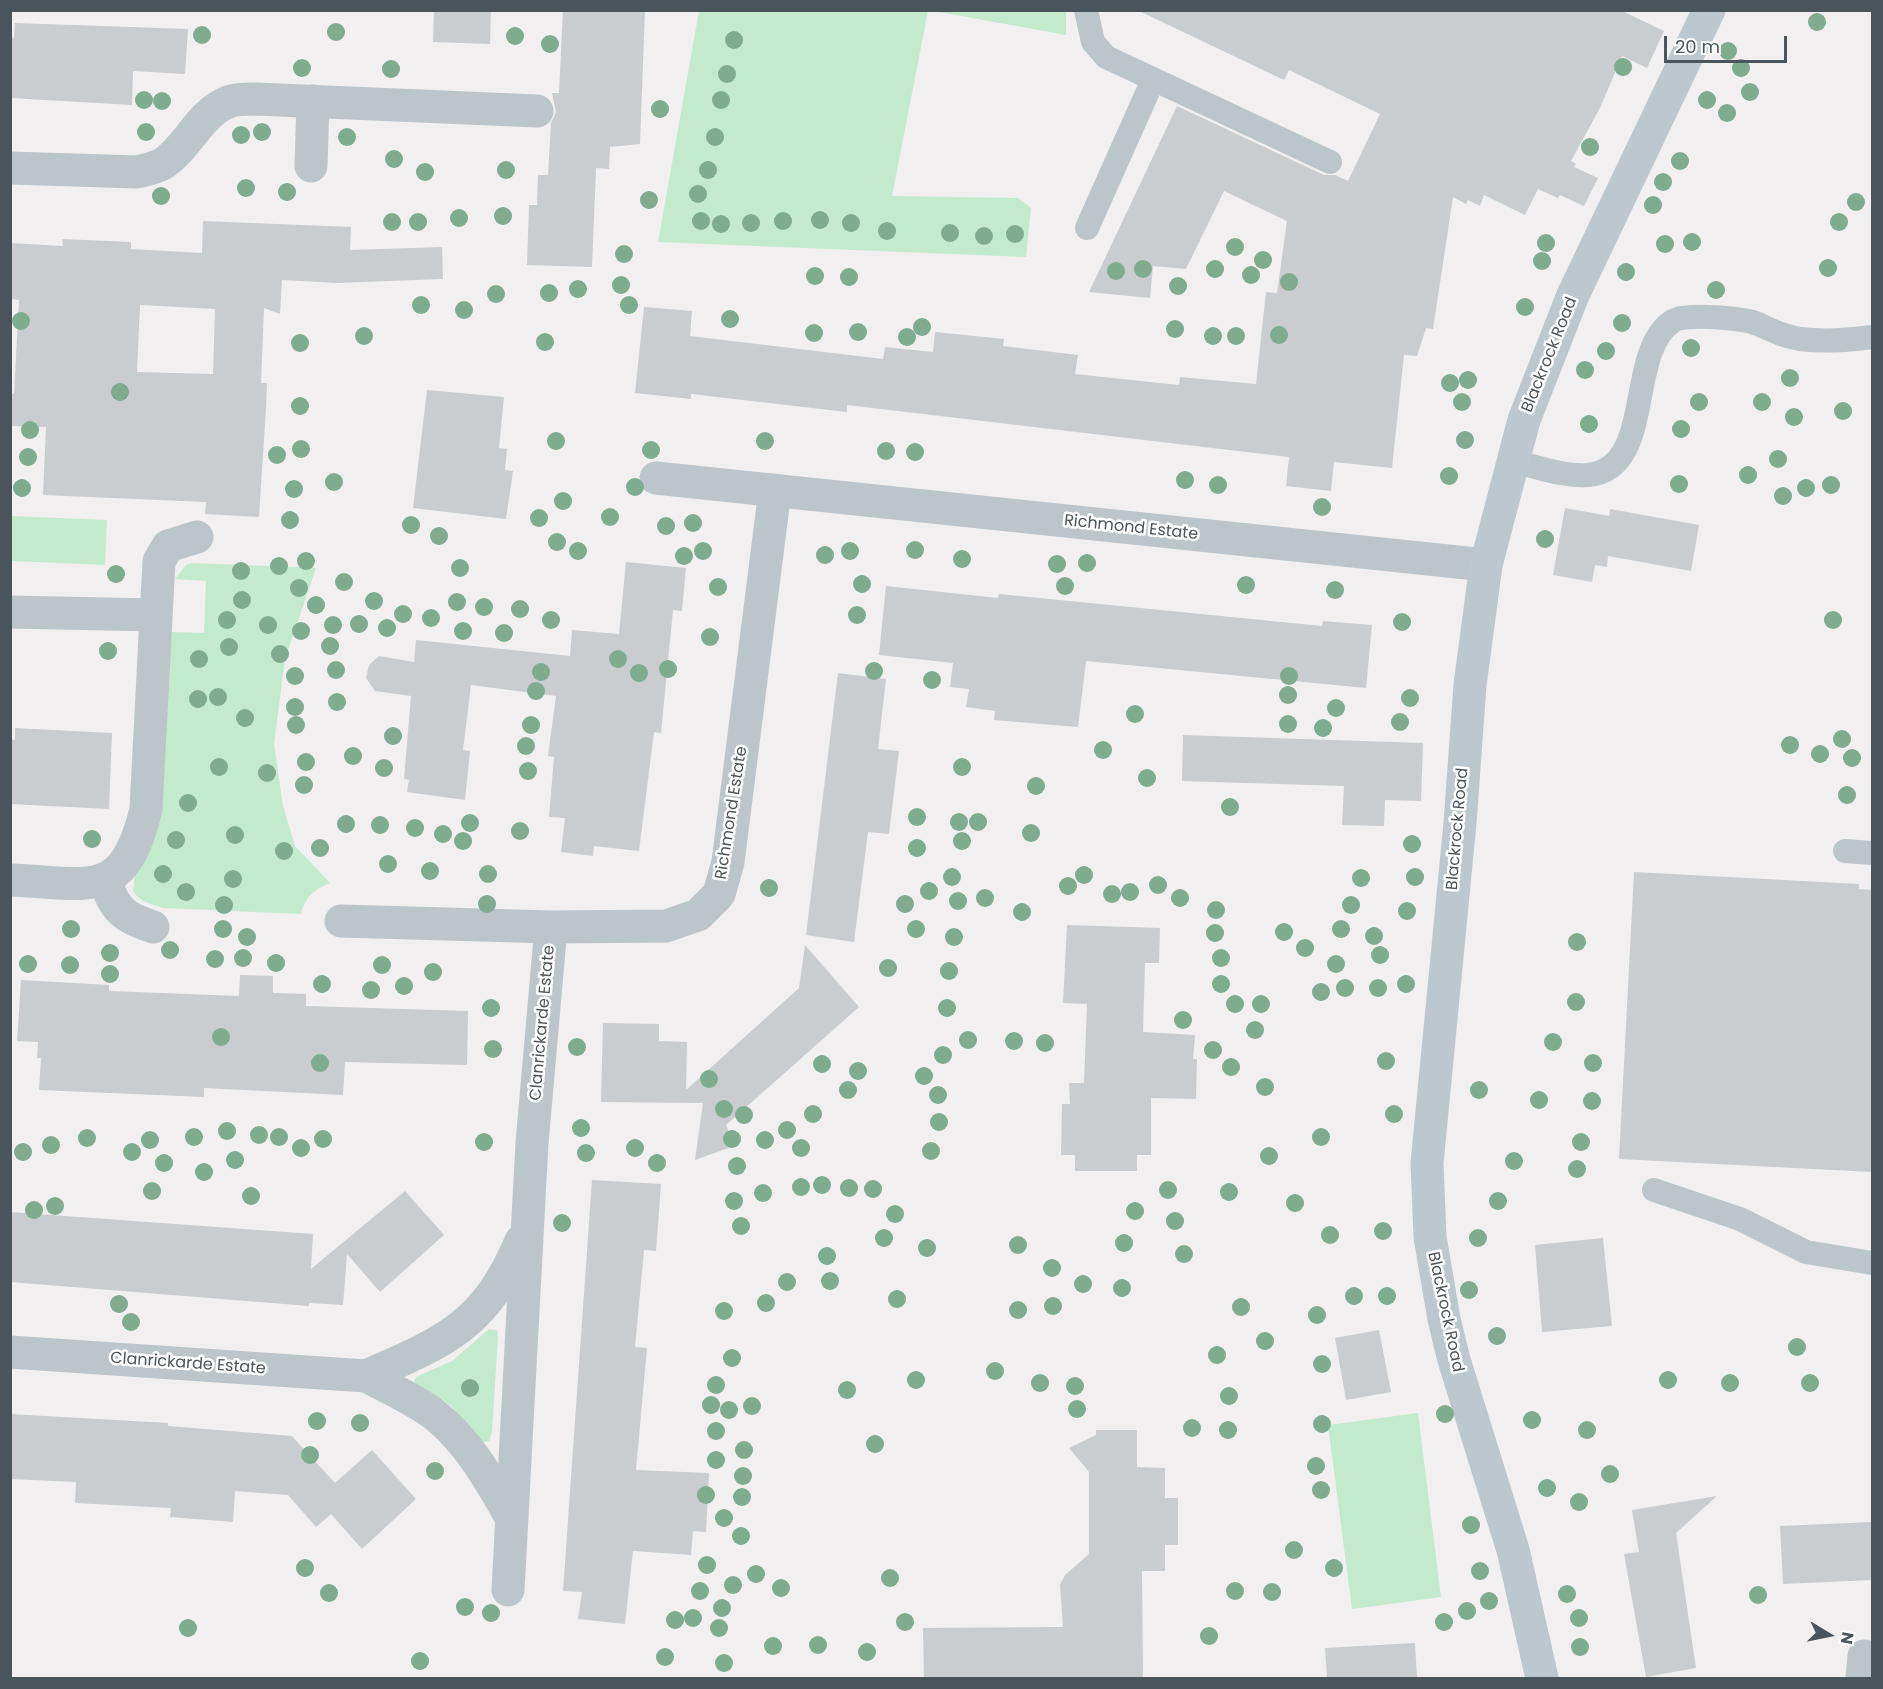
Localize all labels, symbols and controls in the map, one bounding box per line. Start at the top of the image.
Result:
scale bar [1667,24,1790,62]
text: 20 m [1675,34,1720,59]
street label: Blackrock Road [1518,295,1582,415]
street label: Richmond Estate [1063,511,1199,545]
street label: Richmond Estate [712,745,752,881]
street label: Blackrock Road [1443,767,1473,891]
street label: Clanrickarde Estate [527,944,559,1102]
street label: Blackrock Road [1423,1250,1467,1374]
street label: Clanrickarde Estate [110,1349,266,1379]
north arrow [1799,1605,1859,1665]
text: N [1835,1630,1860,1646]

